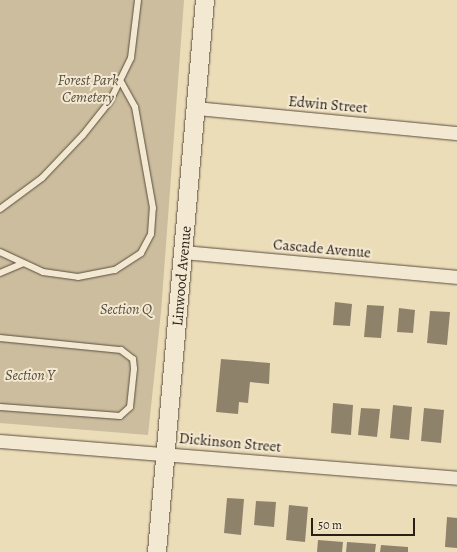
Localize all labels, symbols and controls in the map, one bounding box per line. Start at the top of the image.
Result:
park label: Forest Park Cemetery [57,71,119,106]
street label: Edwin Street [288,93,368,117]
street label: Linwood Avenue [169,225,195,327]
street label: Cascade Avenue [272,236,372,262]
park label: Section Q [100,301,152,319]
park label: Section Y [5,367,55,385]
street label: Dickinson Street [178,430,282,456]
scale bar [313,510,417,536]
text: 50 m [318,517,342,533]

